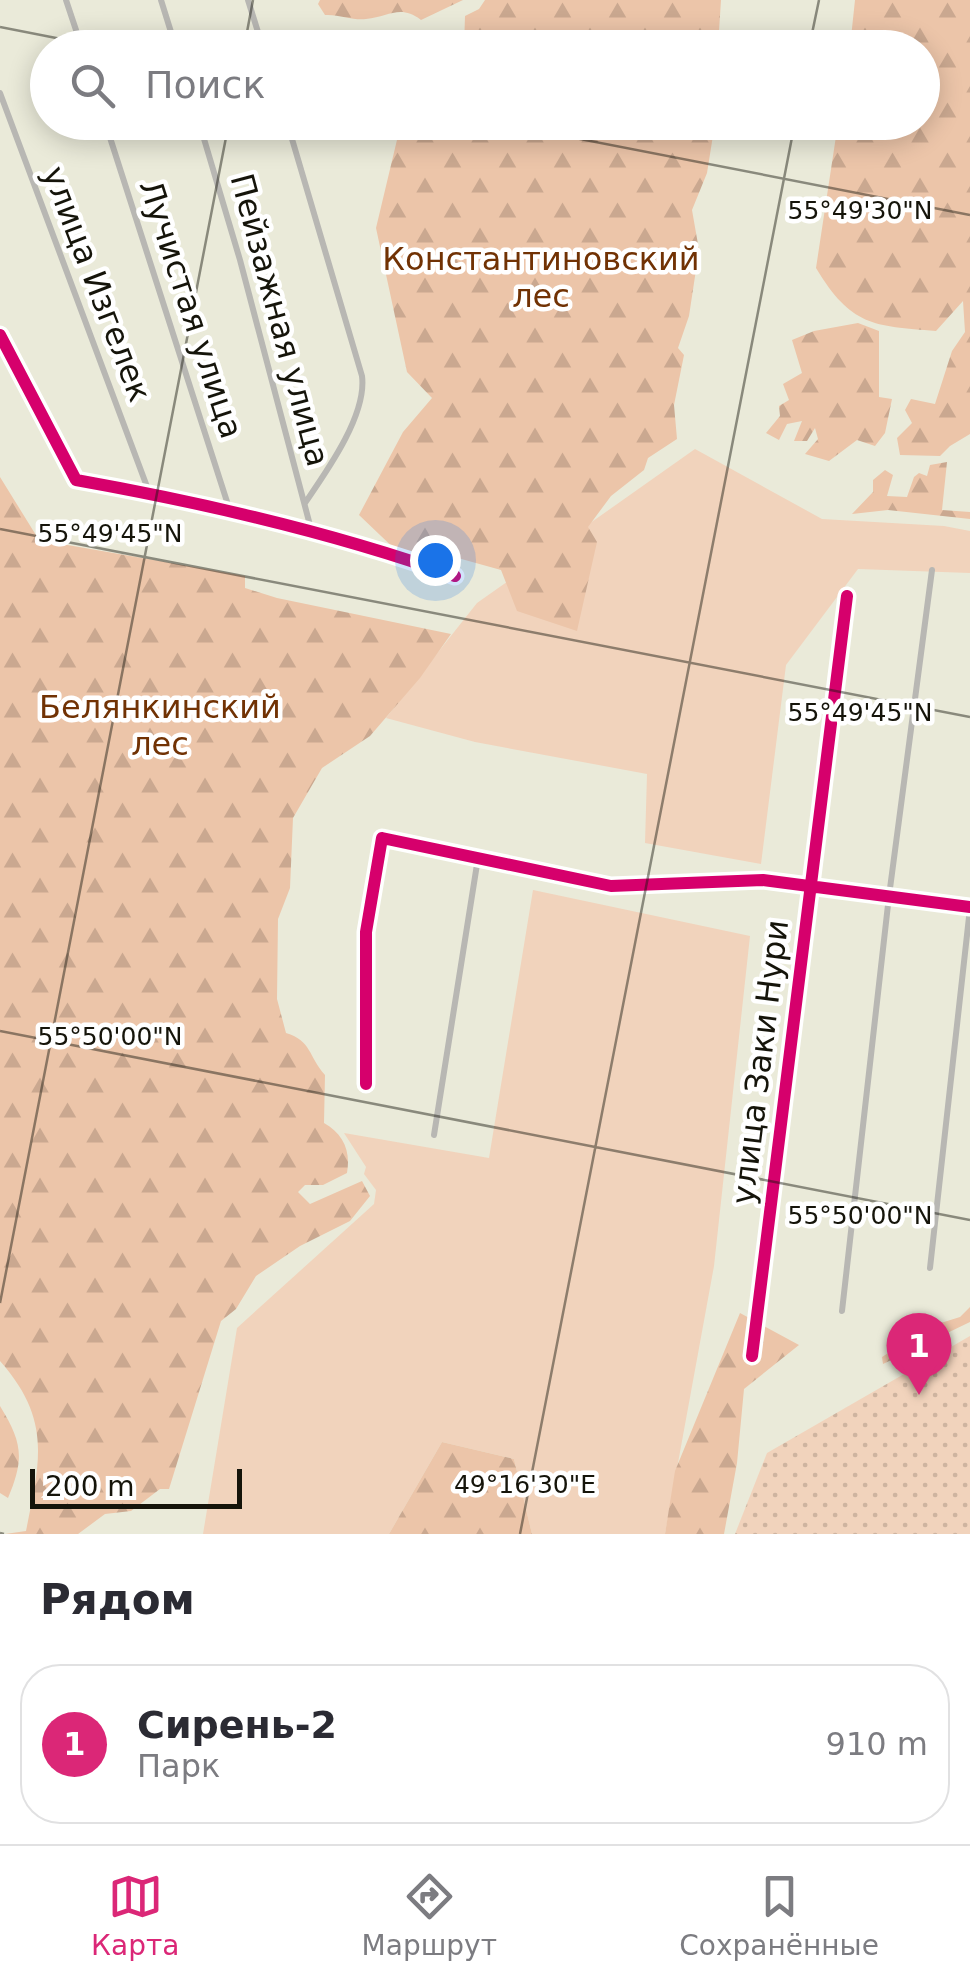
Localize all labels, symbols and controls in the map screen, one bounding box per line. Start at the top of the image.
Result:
search box [30,30,940,140]
icon: search [65,58,120,113]
text: Поиск [145,63,265,107]
street label: улица Изгелек [35,161,159,407]
street label: Пейзажная улица [223,169,337,471]
street label: Лучистая улица [131,175,251,443]
text: 55°49'30"N [787,196,933,225]
park label: Константиновский лес [382,240,700,315]
text: 55°49'45"N [37,519,183,548]
your location [410,535,461,586]
park label: Белянкинский лес [39,688,281,763]
text: 55°49'45"N [787,698,933,727]
street label: улица Заки Нури [724,918,796,1206]
text: 55°50'00"N [37,1022,183,1051]
text: 55°50'00"N [787,1201,933,1230]
pin: 1 [886,1312,952,1395]
scale bar [30,1464,242,1508]
text: 200 m [45,1470,135,1503]
text: 49°16'30"E [454,1470,596,1499]
text: Рядом [40,1575,195,1624]
text: Сирень-2 [137,1703,337,1747]
text: 1 [63,1725,86,1763]
text: 910 m [826,1725,928,1763]
text: Парк [137,1747,220,1785]
tab: Карта [91,1869,179,1962]
tab: Маршрут [362,1869,497,1962]
tab: Сохранённые [679,1869,879,1962]

